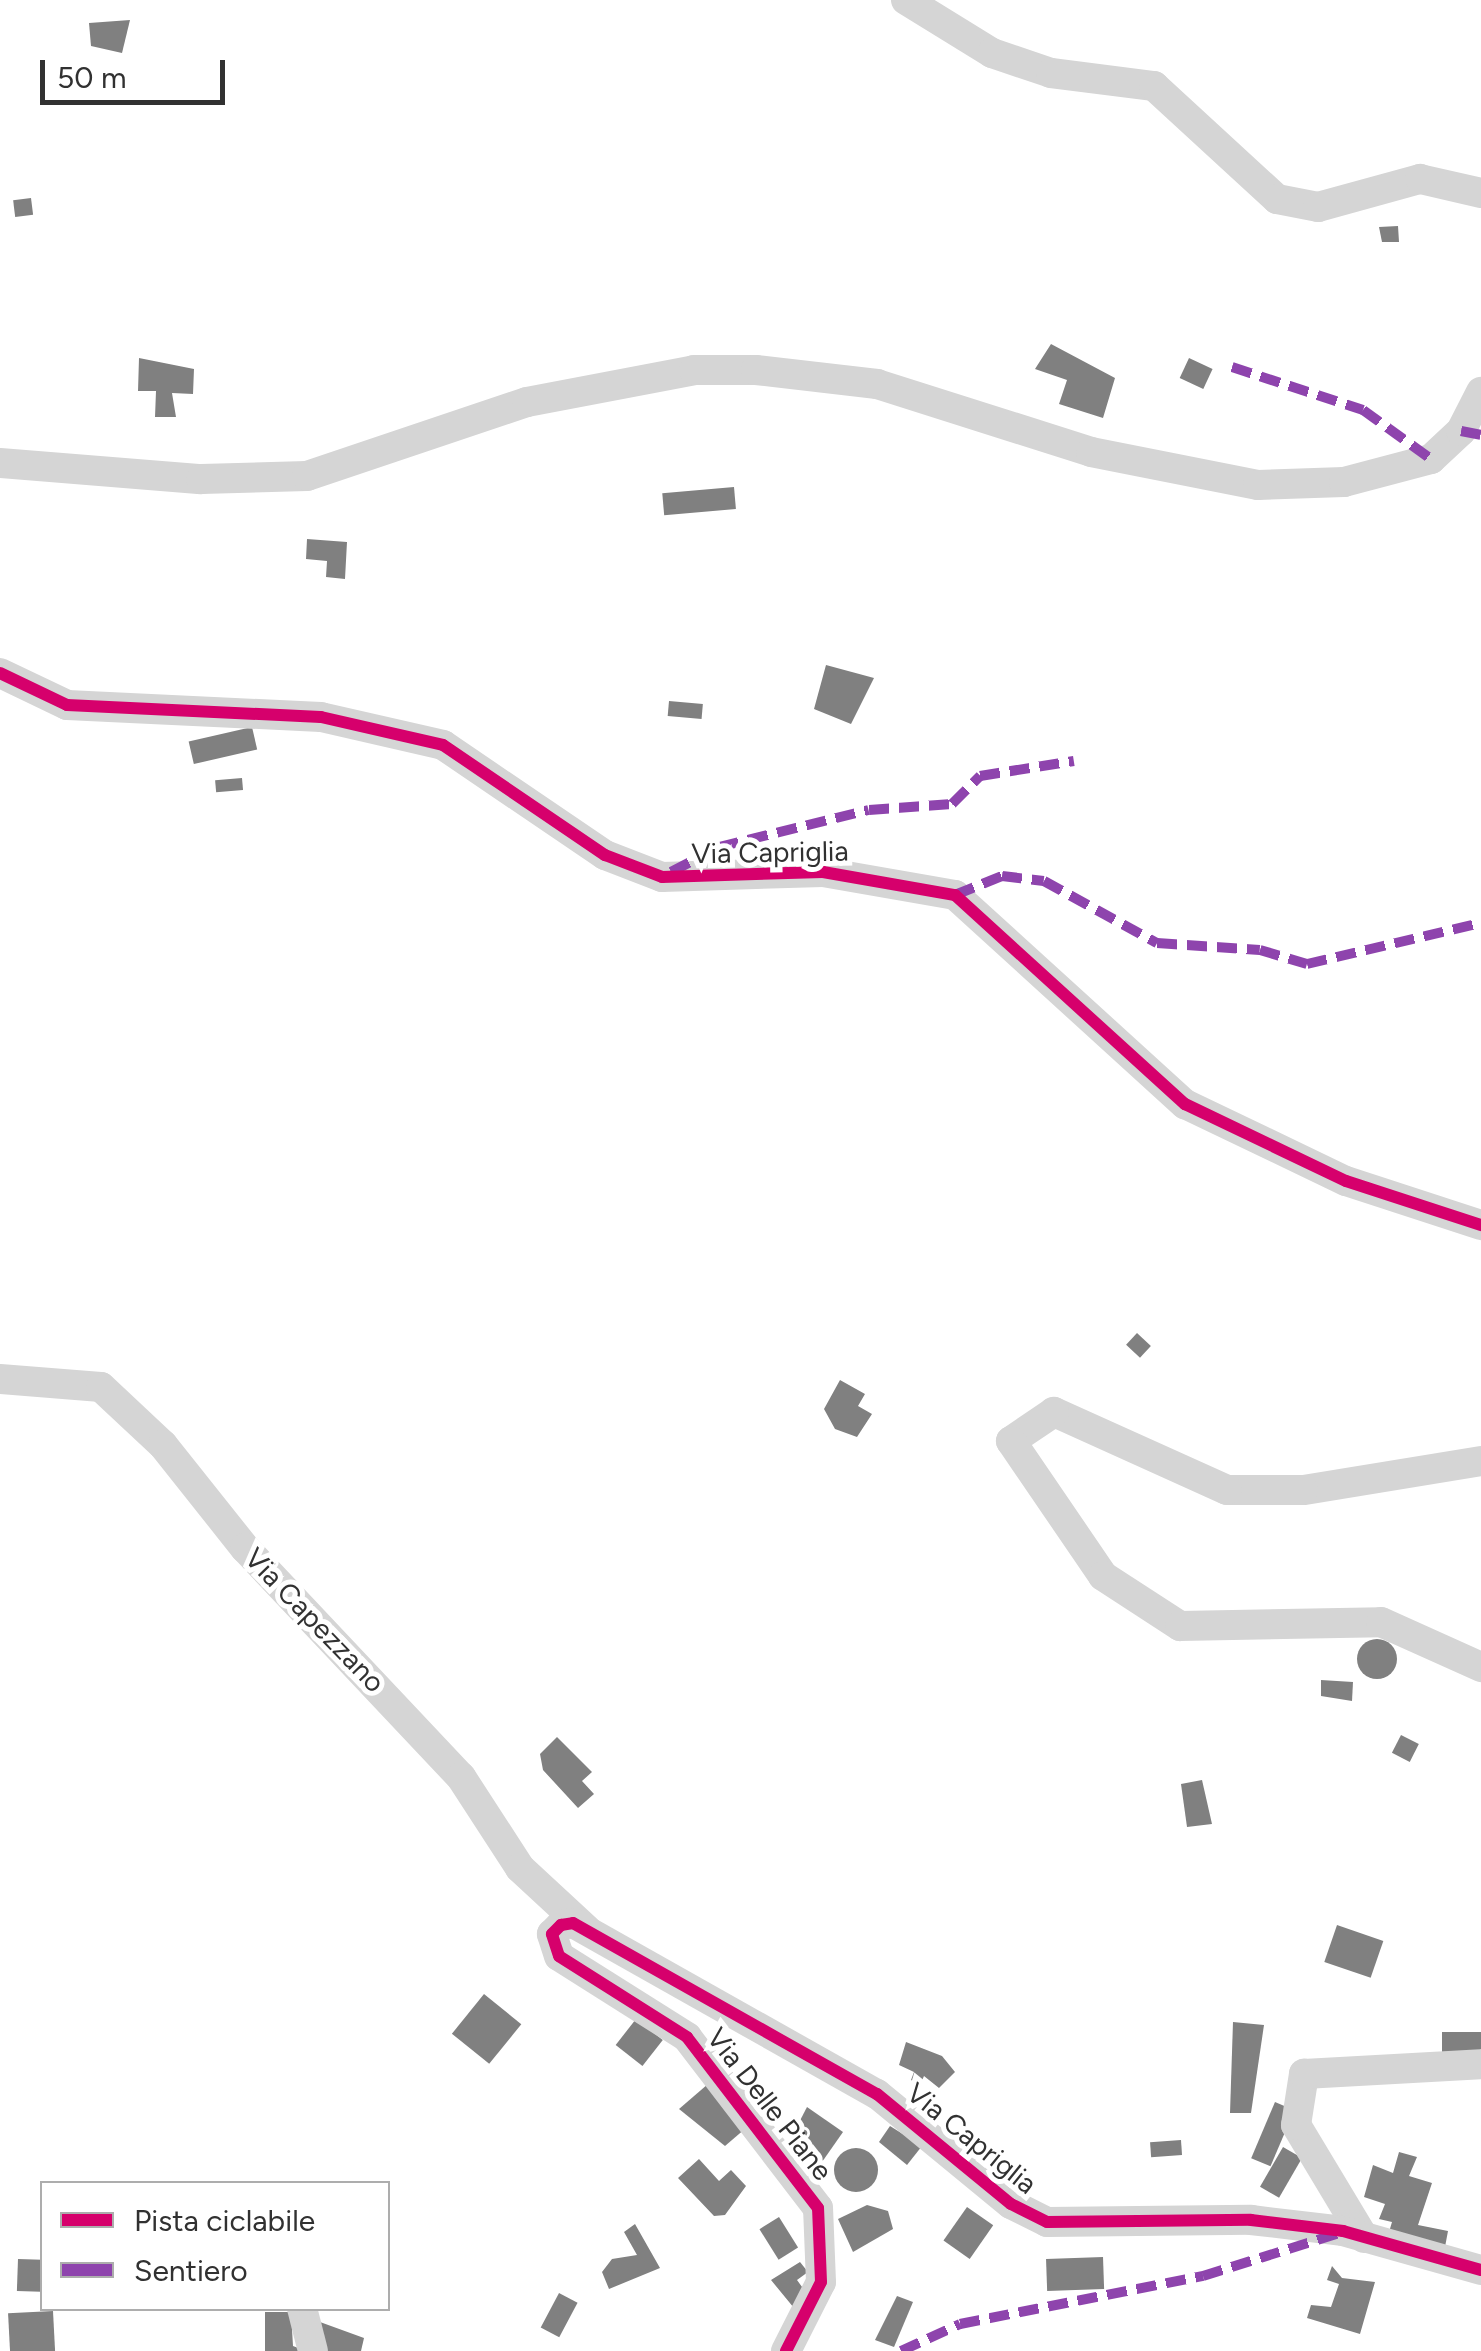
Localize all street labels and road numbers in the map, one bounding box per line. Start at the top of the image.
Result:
street label: Via Capriglia [691,834,849,870]
street label: Via Capezzano [238,1541,392,1699]
street label: Via Delle Piane [700,2021,840,2187]
street label: Via Capriglia [900,2075,1044,2201]

